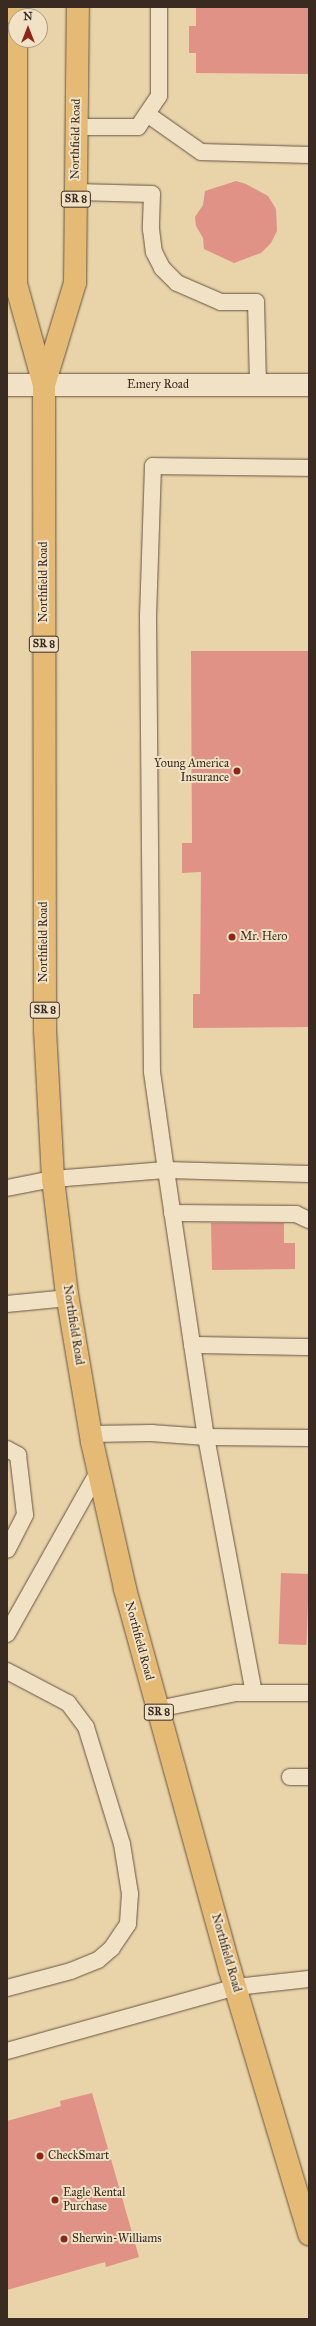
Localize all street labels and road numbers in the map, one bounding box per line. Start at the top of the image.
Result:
street label: Northfield Road [68,98,84,180]
road number: SR 8 [60,190,92,208]
street label: Emery Road [127,378,189,392]
street label: Northfield Road [37,542,51,622]
road number: SR 8 [28,635,60,653]
street label: Northfield Road [37,902,51,982]
road number: SR 8 [29,1001,61,1019]
street label: Northfield Road [60,1284,86,1366]
street label: Northfield Road [122,1600,156,1682]
road number: SR 8 [143,1703,175,1721]
street label: Northfield Road [208,1912,244,1994]

